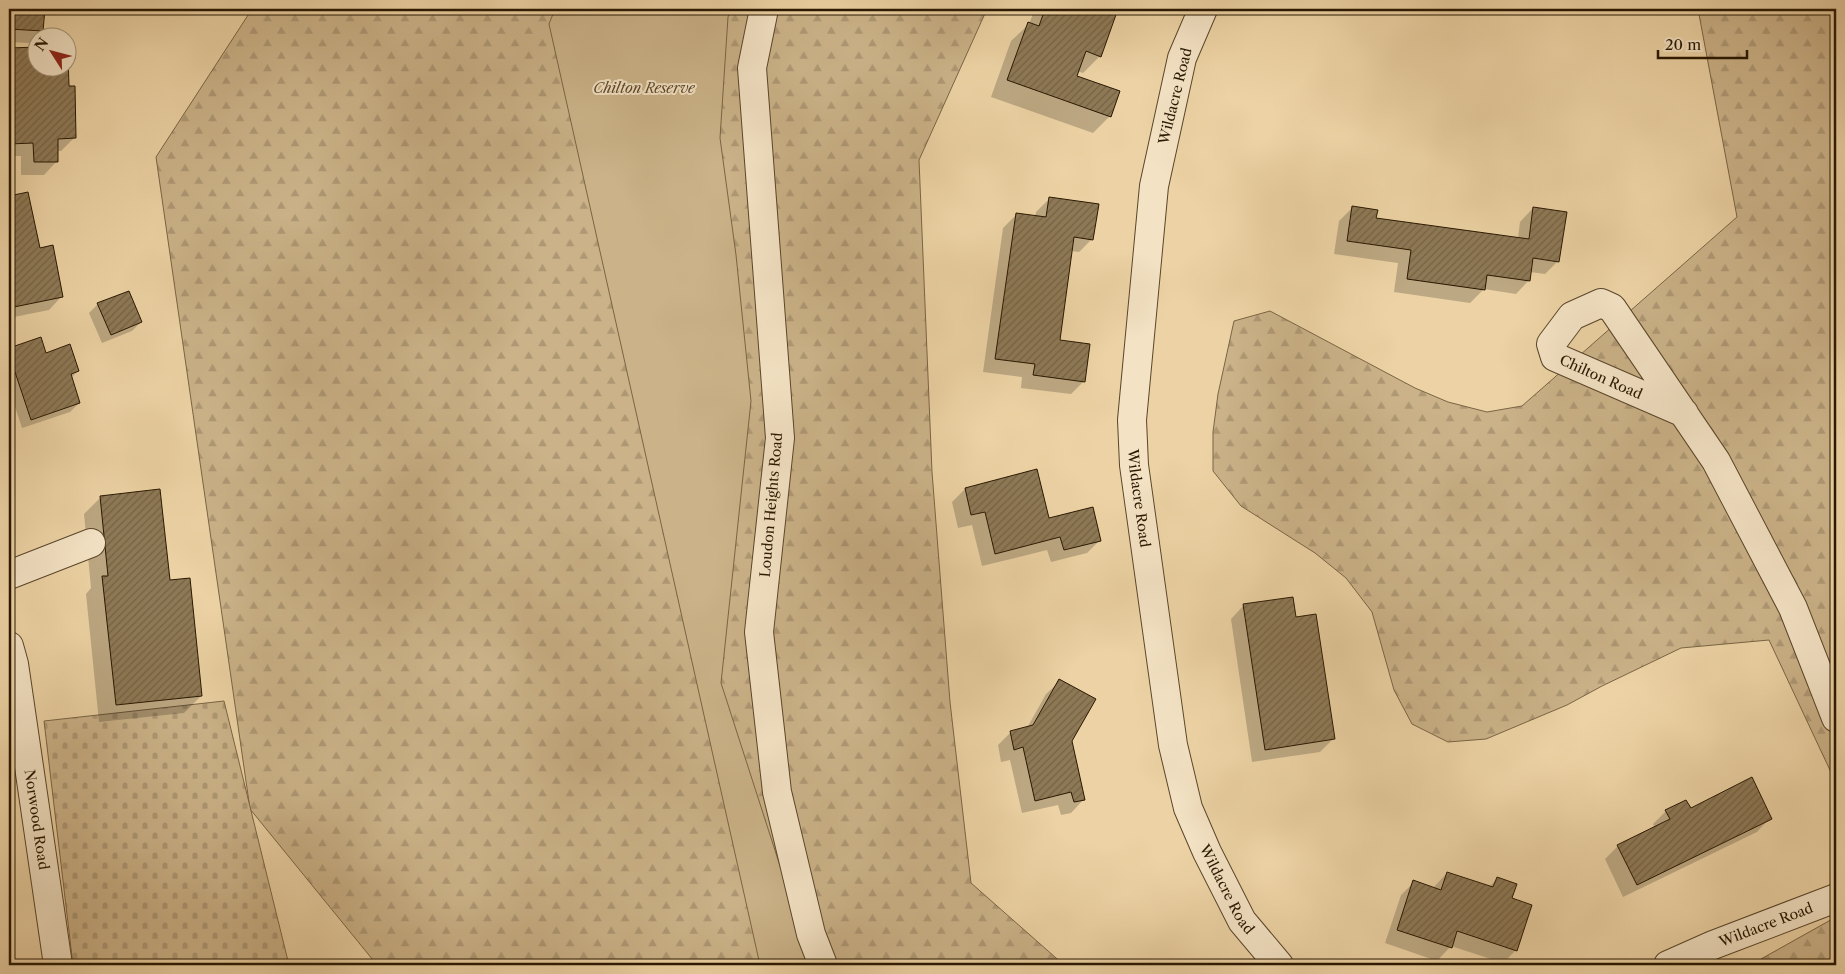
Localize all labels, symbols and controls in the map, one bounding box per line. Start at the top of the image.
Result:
north arrow [28,28,78,78]
scale bar [1658,28,1746,60]
text: N [31,34,52,55]
text: 20 m [1665,35,1701,54]
street label: Wildacre Road [1154,45,1196,147]
park label: Chilton Reserve [593,79,696,97]
street label: Chilton Road [1557,351,1646,403]
street label: Loudon Heights Road [756,431,786,578]
street label: Wildacre Road [1124,448,1154,549]
street label: Norwood Road [21,768,53,871]
street label: Wildacre Road [1195,841,1258,938]
street label: Wildacre Road [1716,898,1816,951]

